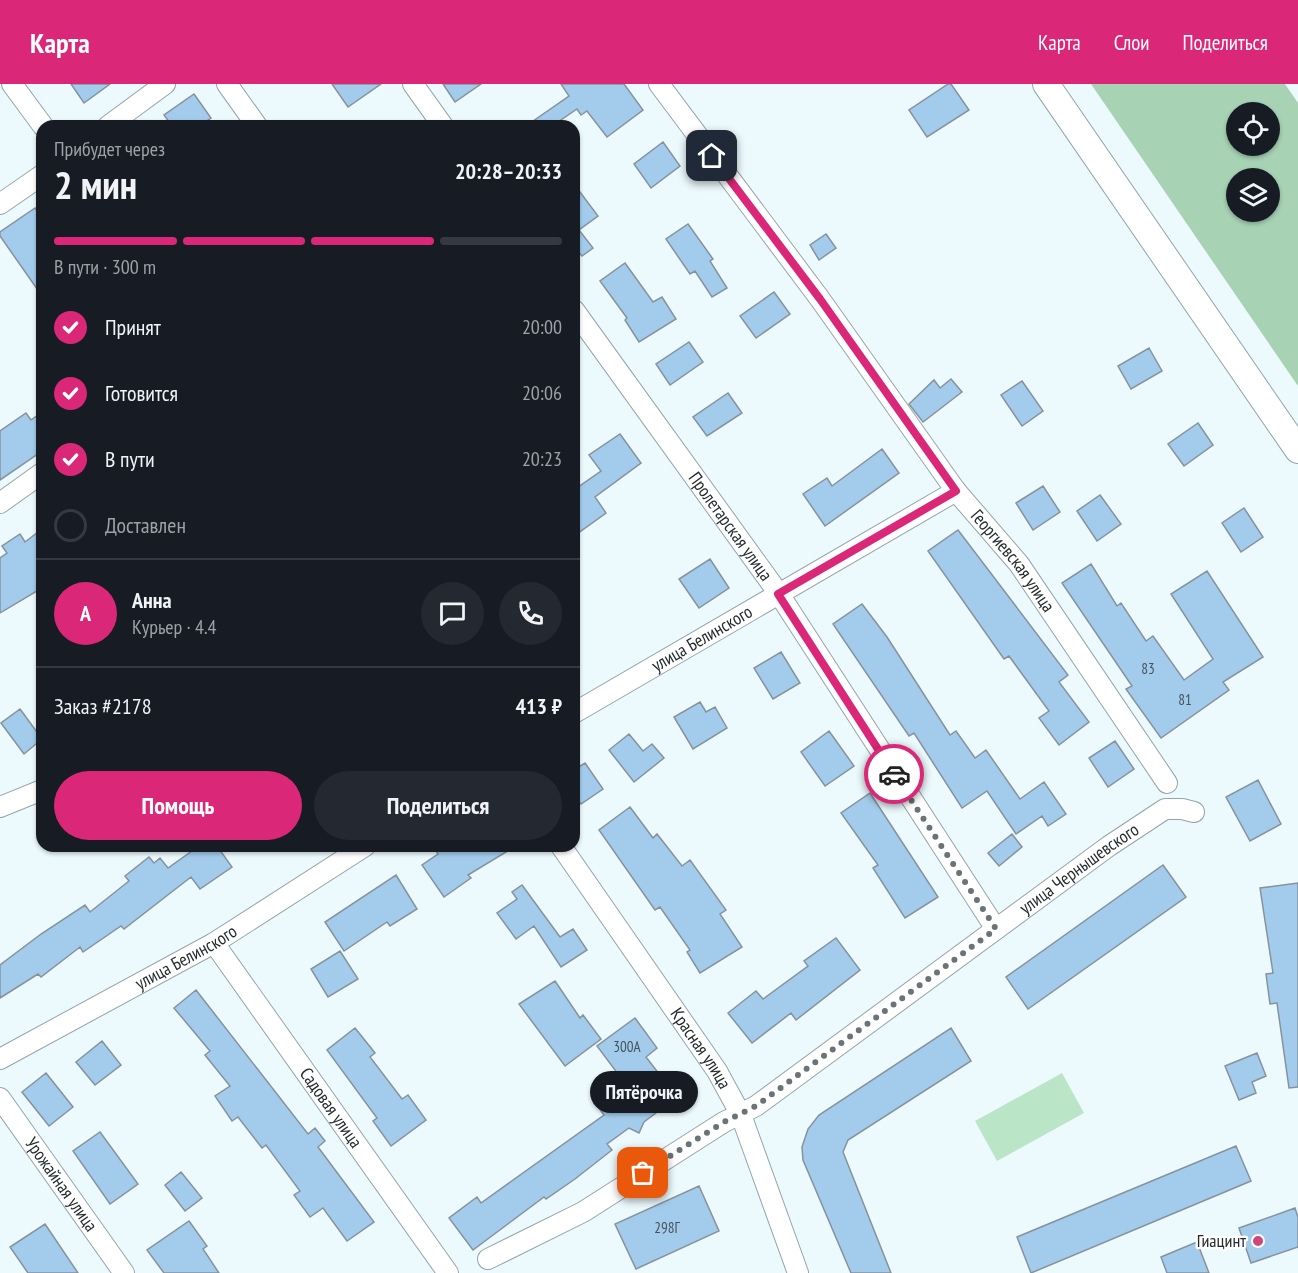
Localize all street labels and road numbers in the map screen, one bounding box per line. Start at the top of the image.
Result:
street label: Пролетарская улица [684,467,778,585]
street label: Георгиевская улица [966,504,1060,616]
street label: улица Белинского [647,600,756,677]
street label: улица Чернышевского [1015,817,1143,919]
street label: улица Белинского [131,919,241,995]
street label: Красная улица [666,1003,736,1093]
street label: Садовая улица [295,1063,368,1152]
street label: Урожайная улица [20,1133,103,1236]

